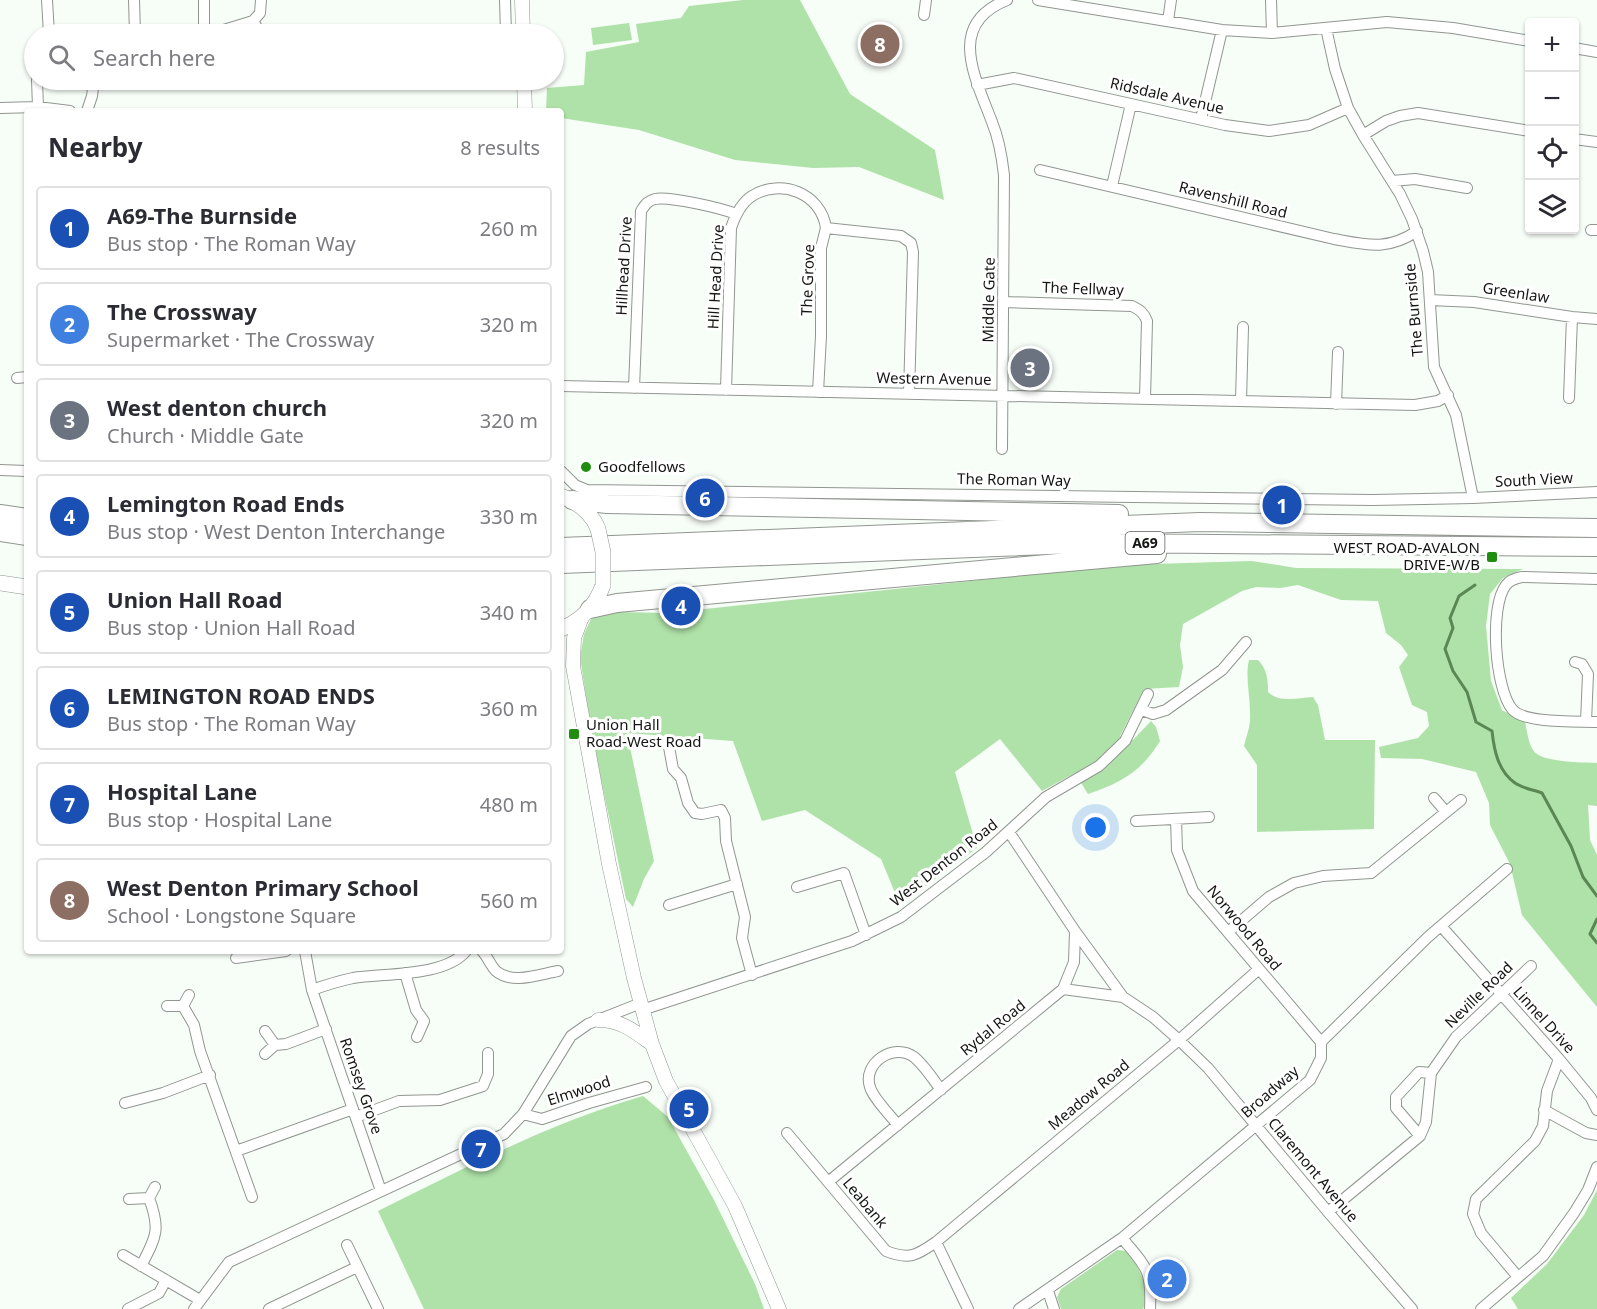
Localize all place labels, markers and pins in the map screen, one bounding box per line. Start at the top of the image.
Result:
pin: 8 [860,22,900,66]
pin: 3 [1010,346,1050,391]
place label: Goodfellows [598,456,685,476]
marker: Goodfellows [579,460,593,474]
pin: 6 [686,476,724,520]
pin: 1 [1262,482,1302,528]
place label: WEST ROAD-AVALON DRIVE-W/B [1333,537,1480,574]
marker: WEST ROAD-AVALON DRIVE-W/B [1485,550,1499,564]
pin: 4 [662,584,700,628]
place label: Union Hall Road-West Road [586,714,702,751]
marker: Union Hall Road-West Road [567,727,581,741]
pin: 5 [670,1086,708,1132]
pin: 7 [462,1126,500,1172]
pin: 2 [1148,1256,1186,1302]

